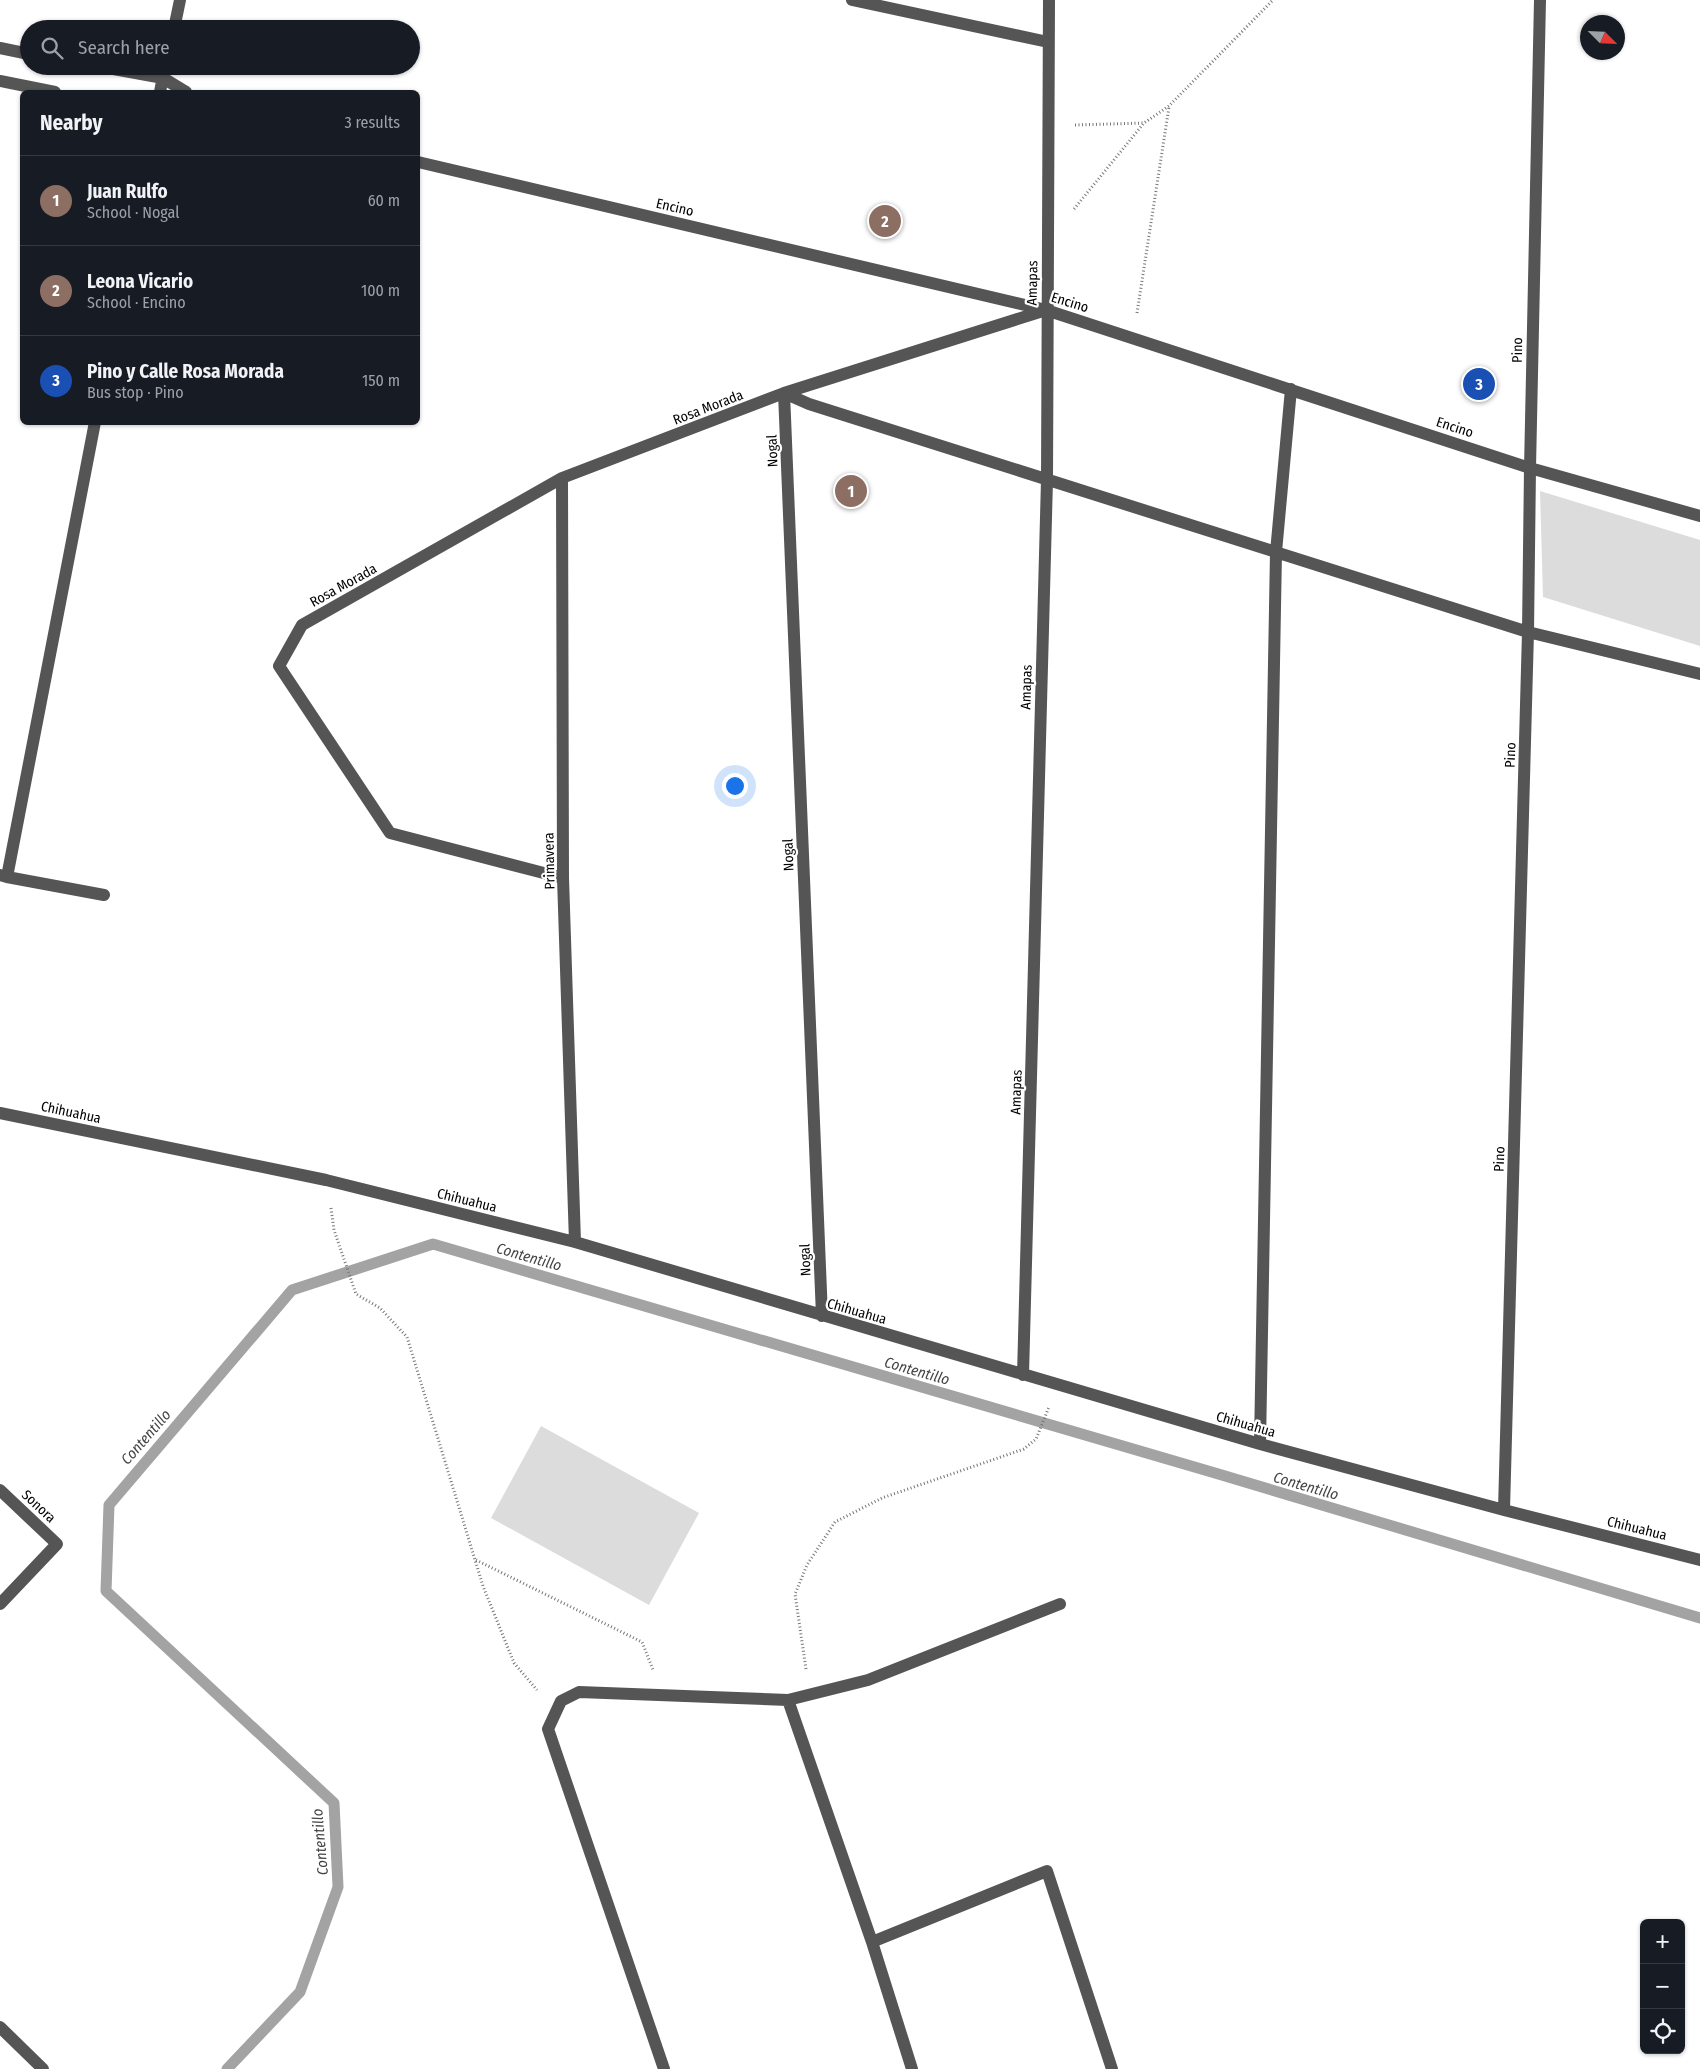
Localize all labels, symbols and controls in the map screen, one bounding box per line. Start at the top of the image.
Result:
north arrow [1580,15,1625,60]
search box [20,20,420,75]
icon: search [38,34,66,62]
text: Search here [78,36,170,59]
text: Nearby [40,110,102,136]
text: 3 results [344,113,400,132]
text: Juan Rulfo [87,180,168,203]
text: 1 [53,191,59,210]
text: 60 m [368,191,400,210]
street label: Encino [654,195,695,220]
pin: 2 [869,202,901,240]
text: School · Nogal [87,203,179,222]
street label: Amapas [1024,260,1041,306]
text: Leona Vicario [87,270,193,293]
text: 2 [52,281,60,300]
text: 100 m [361,281,400,300]
street label: Encino [1049,289,1091,316]
text: School · Encino [87,293,186,312]
street label: Pino [1509,337,1526,363]
text: Pino y Calle Rosa Morada [87,360,284,383]
pin: 3 [1463,365,1495,403]
text: 3 [52,371,60,390]
text: 150 m [362,371,400,390]
text: Bus stop · Pino [87,383,184,402]
street label: Rosa Morada [671,386,746,429]
street label: Encino [1434,414,1476,441]
street label: Nogal [763,434,782,468]
pin: 1 [835,472,867,510]
street label: Rosa Morada [307,560,380,611]
street label: Amapas [1017,664,1036,710]
street label: Pino [1502,742,1519,768]
your location [722,773,748,799]
street label: Primavera [540,832,558,890]
street label: Nogal [779,838,798,872]
street label: Amapas [1007,1069,1026,1115]
street label: Chihuahua [39,1098,103,1127]
street label: Pino [1491,1146,1508,1172]
street label: Chihuahua [435,1185,499,1216]
water label: Contentillo [494,1239,564,1275]
street label: Nogal [796,1243,815,1277]
street label: Chihuahua [825,1295,889,1328]
water label: Contentillo [882,1353,952,1389]
water label: Contentillo [117,1406,175,1468]
street label: Chihuahua [1214,1408,1278,1441]
water label: Contentillo [1271,1468,1341,1504]
street label: Sonora [18,1486,59,1526]
street label: Chihuahua [1605,1513,1669,1544]
water label: Contentillo [308,1808,332,1876]
map controls [1640,1919,1685,2054]
button: + [1640,1919,1685,1964]
button: − [1640,1964,1685,2009]
button: locate [1640,2009,1685,2054]

